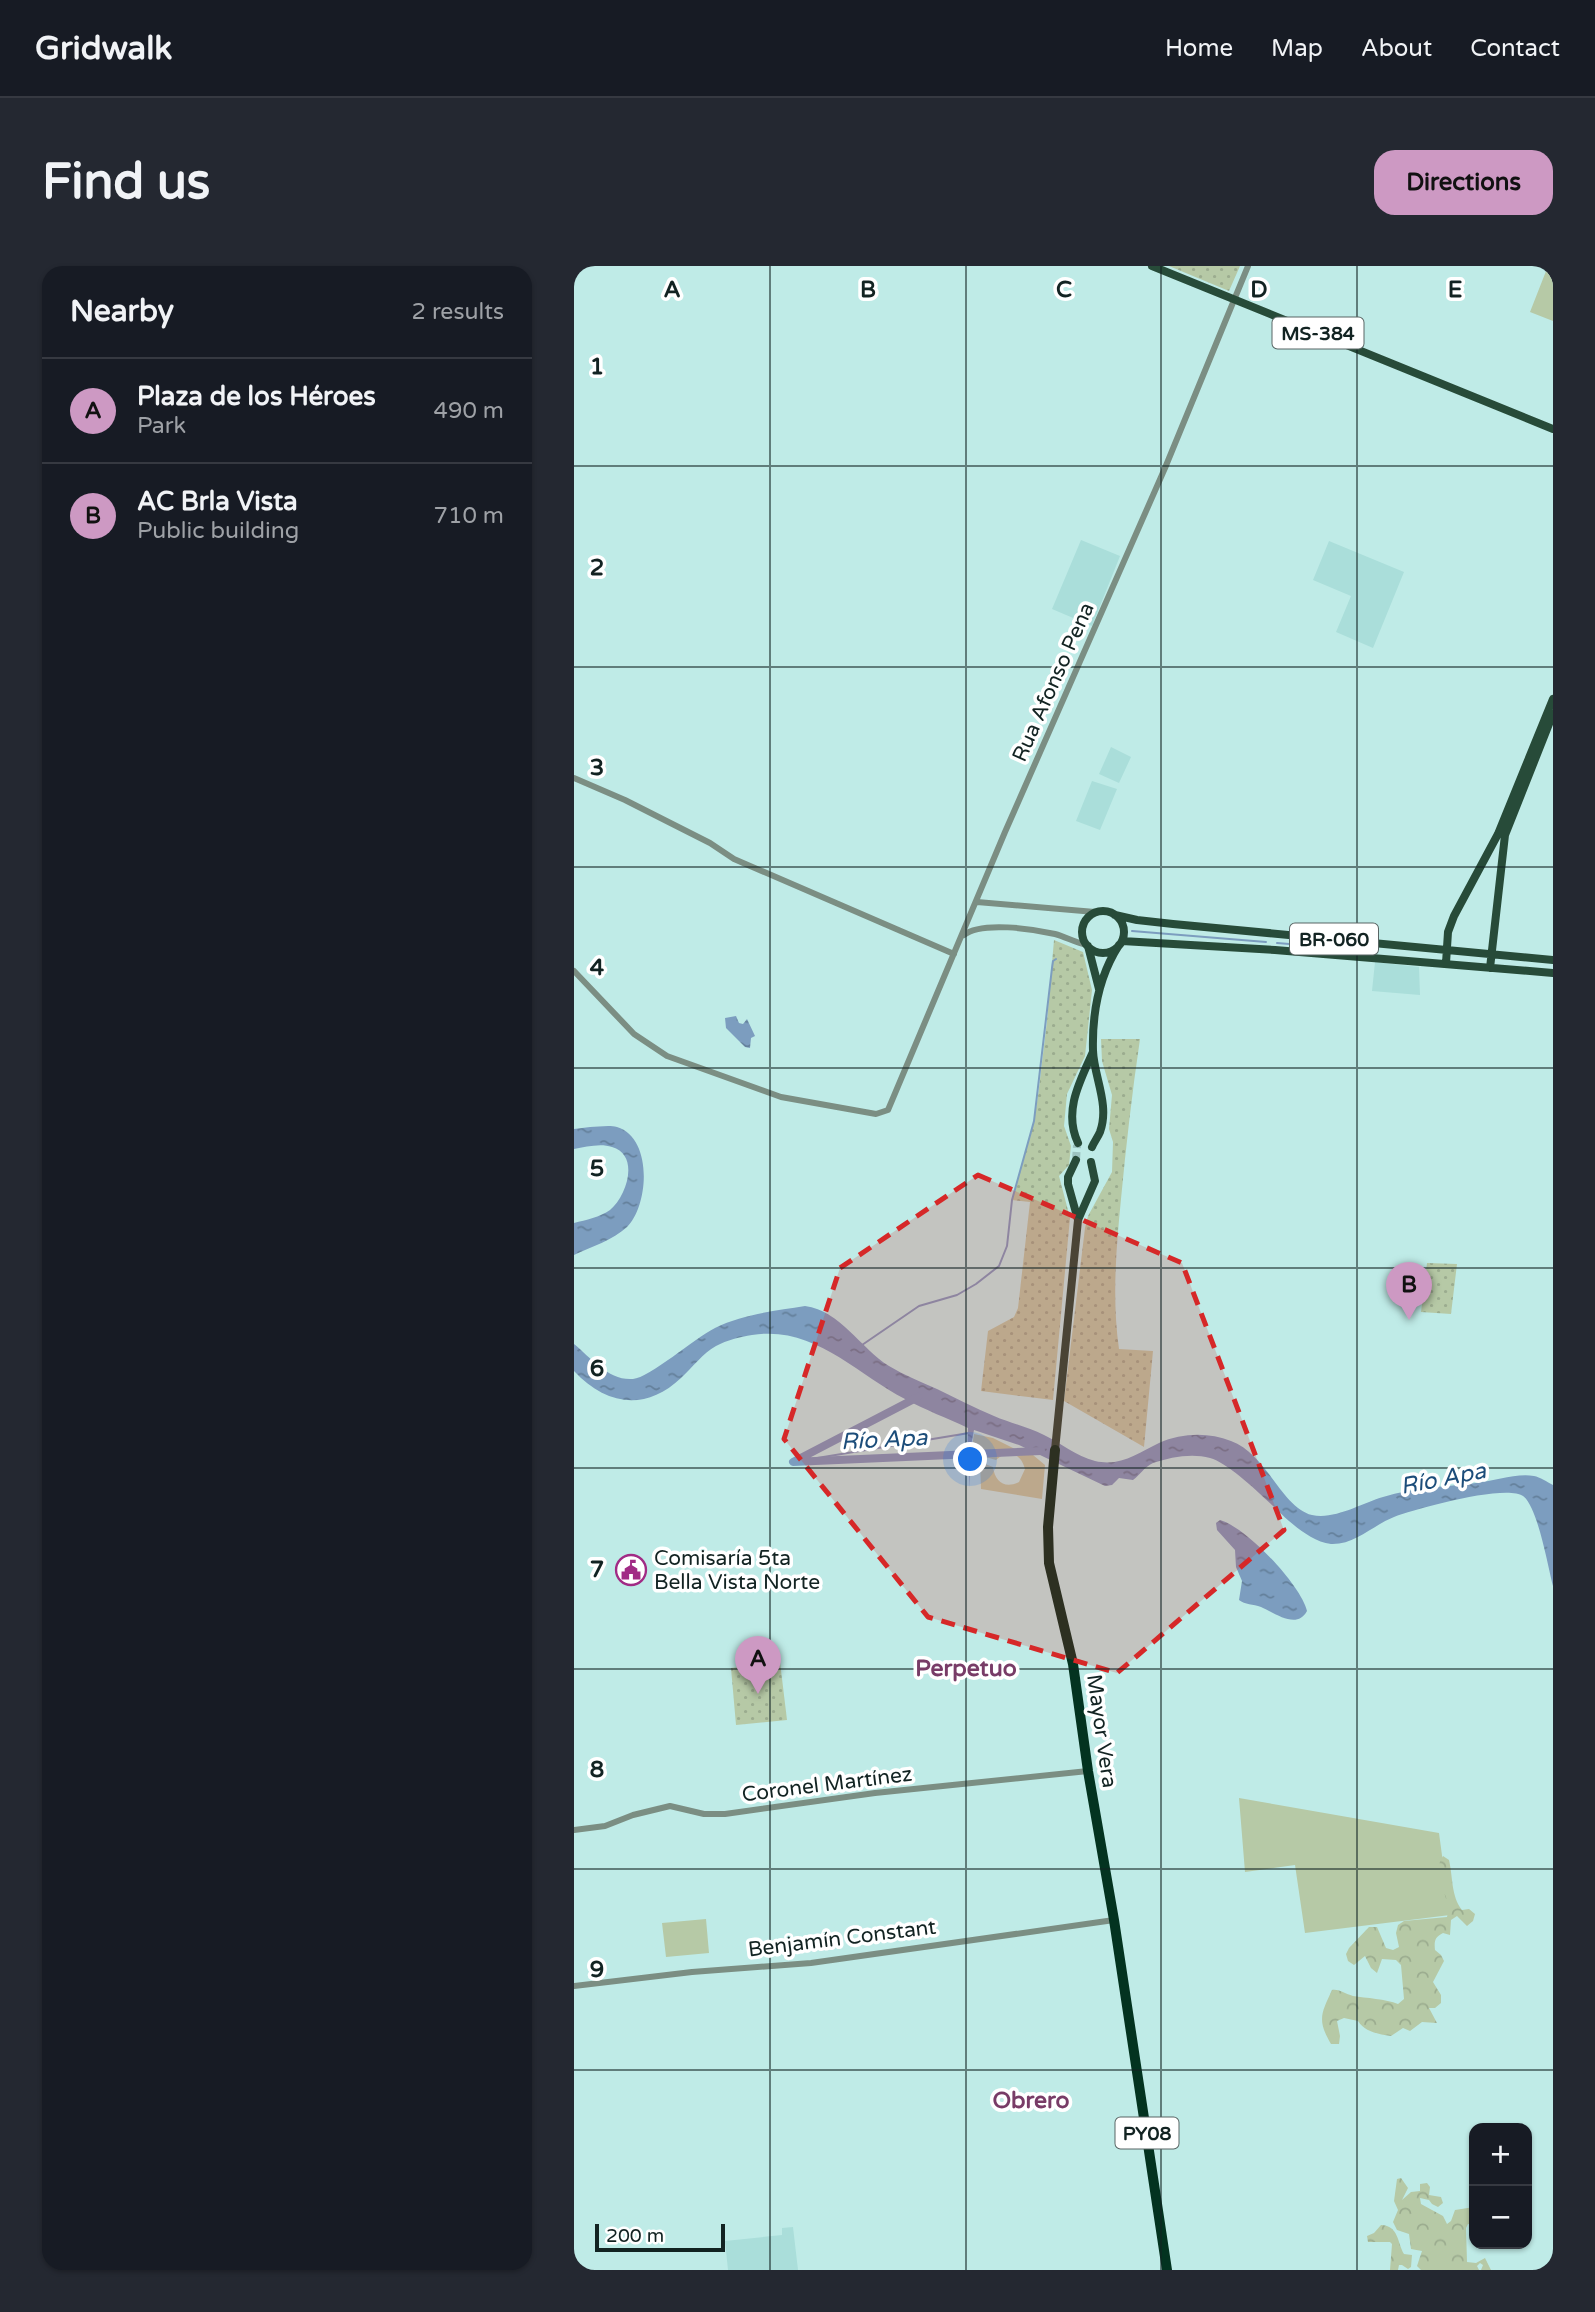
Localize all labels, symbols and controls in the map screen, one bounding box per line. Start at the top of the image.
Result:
text: Gridwalk [35,29,172,68]
text: Home [1165,34,1233,63]
text: Map [1271,34,1323,63]
text: About [1361,34,1432,63]
text: Contact [1470,34,1560,63]
button: Directions [1374,150,1553,215]
text: Find us [42,153,210,212]
text: A [663,276,681,304]
text: B [860,276,876,304]
text: C [1056,276,1072,304]
text: D [1250,276,1268,304]
text: E [1448,276,1462,304]
text: Nearby [70,293,174,330]
text: 2 results [411,298,504,326]
road number: MS-384 [1272,318,1364,348]
text: 1 [590,353,604,381]
text: Plaza de los Héroes [137,381,376,412]
text: A [84,397,102,425]
text: 490 m [434,397,504,425]
text: Park [137,412,186,440]
text: AC Brla Vista [137,486,298,517]
text: B [85,502,101,530]
text: 710 m [434,502,504,530]
text: Public building [137,517,299,545]
text: 2 [590,554,604,582]
street label: Rua Afonso Pena [1007,599,1100,766]
text: 3 [590,754,604,782]
road number: BR-060 [1290,924,1378,954]
text: 4 [590,954,605,982]
text: 5 [590,1155,604,1183]
pin: B [1386,1262,1432,1320]
text: 6 [590,1355,604,1383]
water label: Río Apa [840,1424,929,1456]
your location [953,1442,987,1476]
water label: Río Apa [1398,1457,1489,1501]
place label: Comisaría 5ta Bella Vista Norte [654,1546,820,1595]
public building icon: Comisaría 5ta Bella Vista Norte [614,1553,648,1587]
text: 7 [590,1556,604,1584]
pin: A [735,1636,781,1694]
district label: Perpetuo [915,1655,1017,1683]
street label: Mayor Vera [1081,1673,1122,1789]
text: 8 [590,1756,604,1784]
street label: Coronel Martínez [740,1762,914,1807]
street label: Benjamín Constant [747,1915,937,1962]
text: 9 [590,1956,604,1984]
district label: Obrero [993,2087,1069,2115]
road number: PY08 [1116,2118,1178,2148]
map controls [1469,2123,1532,2249]
button: + [1469,2123,1532,2186]
button: − [1469,2186,1532,2249]
scale bar [595,2221,724,2253]
text: 200 m [606,2225,664,2247]

